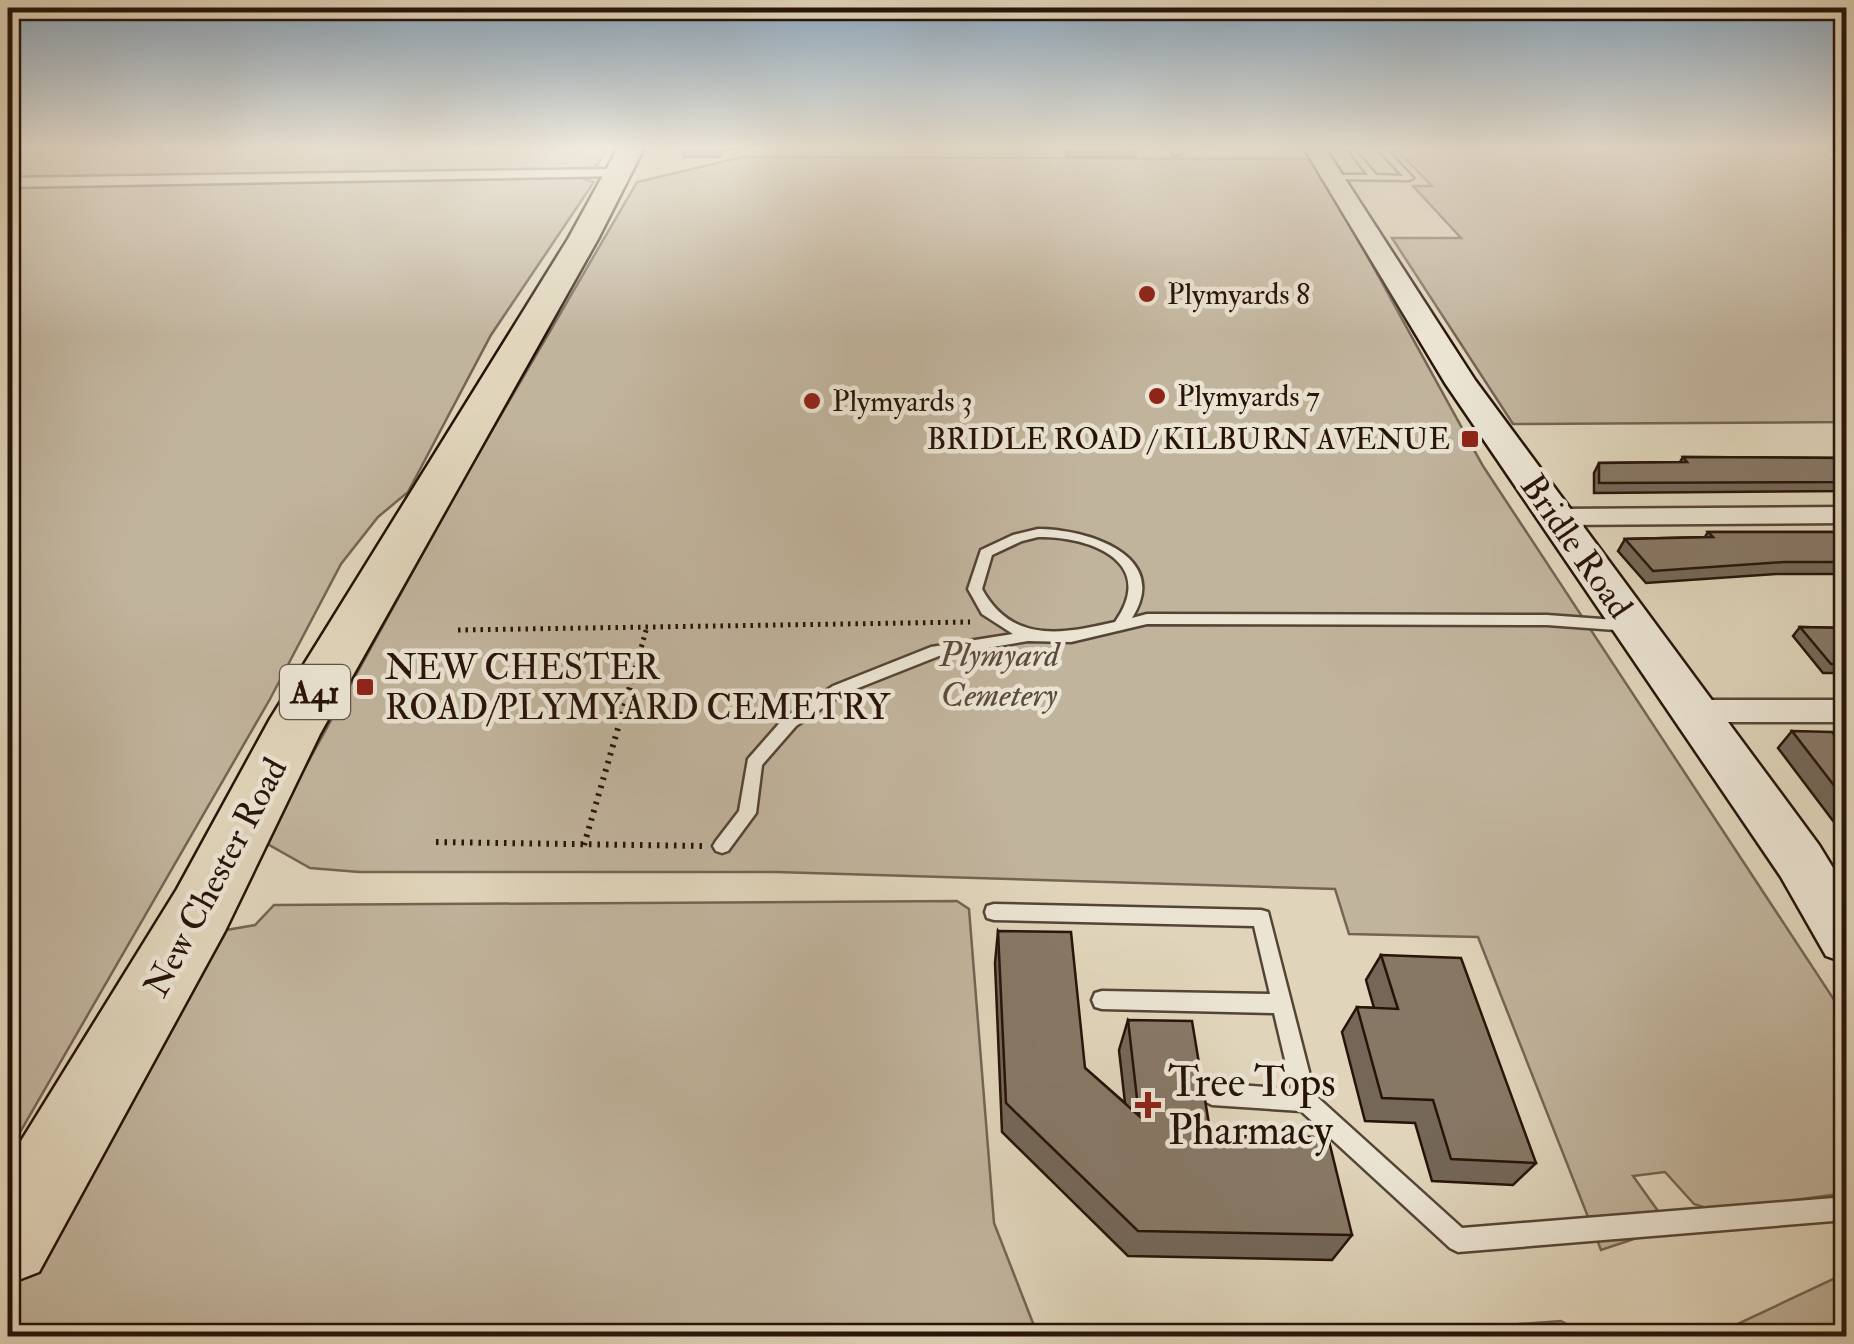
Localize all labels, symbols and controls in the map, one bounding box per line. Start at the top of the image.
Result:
place label: Plymyards 8 [1167,276,1310,313]
marker: Plymyards 8 [1136,283,1158,305]
place label: Plymyards 7 [1177,378,1320,415]
place label: Plymyards 3 [832,383,972,420]
marker: Plymyards 7 [1146,385,1168,407]
marker: Plymyards 3 [801,390,823,412]
place label: BRIDLE ROAD / KILBURN AVENUE [927,421,1450,458]
marker: BRIDLE ROAD / KILBURN AVENUE [1459,428,1481,450]
street label: Bridle Road [1511,466,1642,627]
park label: Plymyard Cemetery [938,633,1062,717]
place label: NEW CHESTER ROAD/PLYMYARD CEMETRY [385,646,891,730]
road number: A41 [280,665,350,719]
marker: NEW CHESTER ROAD/PLYMYARD CEMETRY [354,676,376,698]
street label: New Chester Road [134,750,297,1004]
place label: Tree Tops Pharmacy [1168,1057,1336,1157]
marker: Tree Tops Pharmacy [1137,1094,1159,1116]

